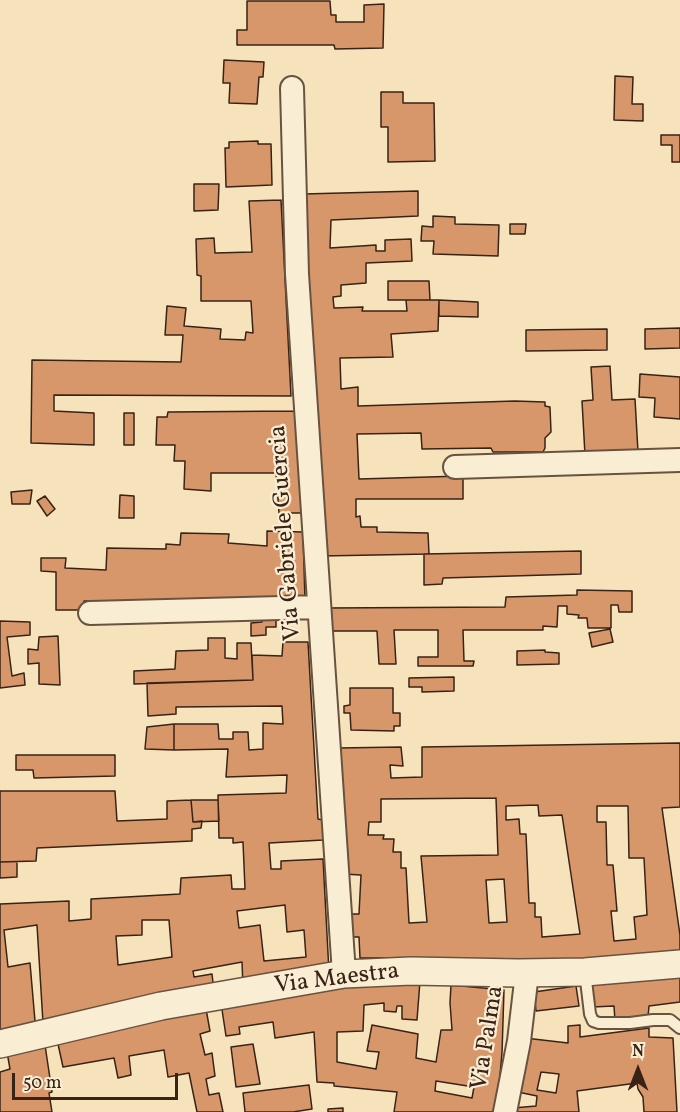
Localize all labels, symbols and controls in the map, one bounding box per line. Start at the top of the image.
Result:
street label: Via Gabriele Guercia [265,424,309,642]
street label: Via Maestra [273,958,401,1002]
street label: Via Palma [467,984,511,1092]
north arrow [608,1040,668,1100]
text: N [632,1041,644,1063]
scale bar [15,1061,182,1099]
text: 50 m [23,1071,62,1096]

